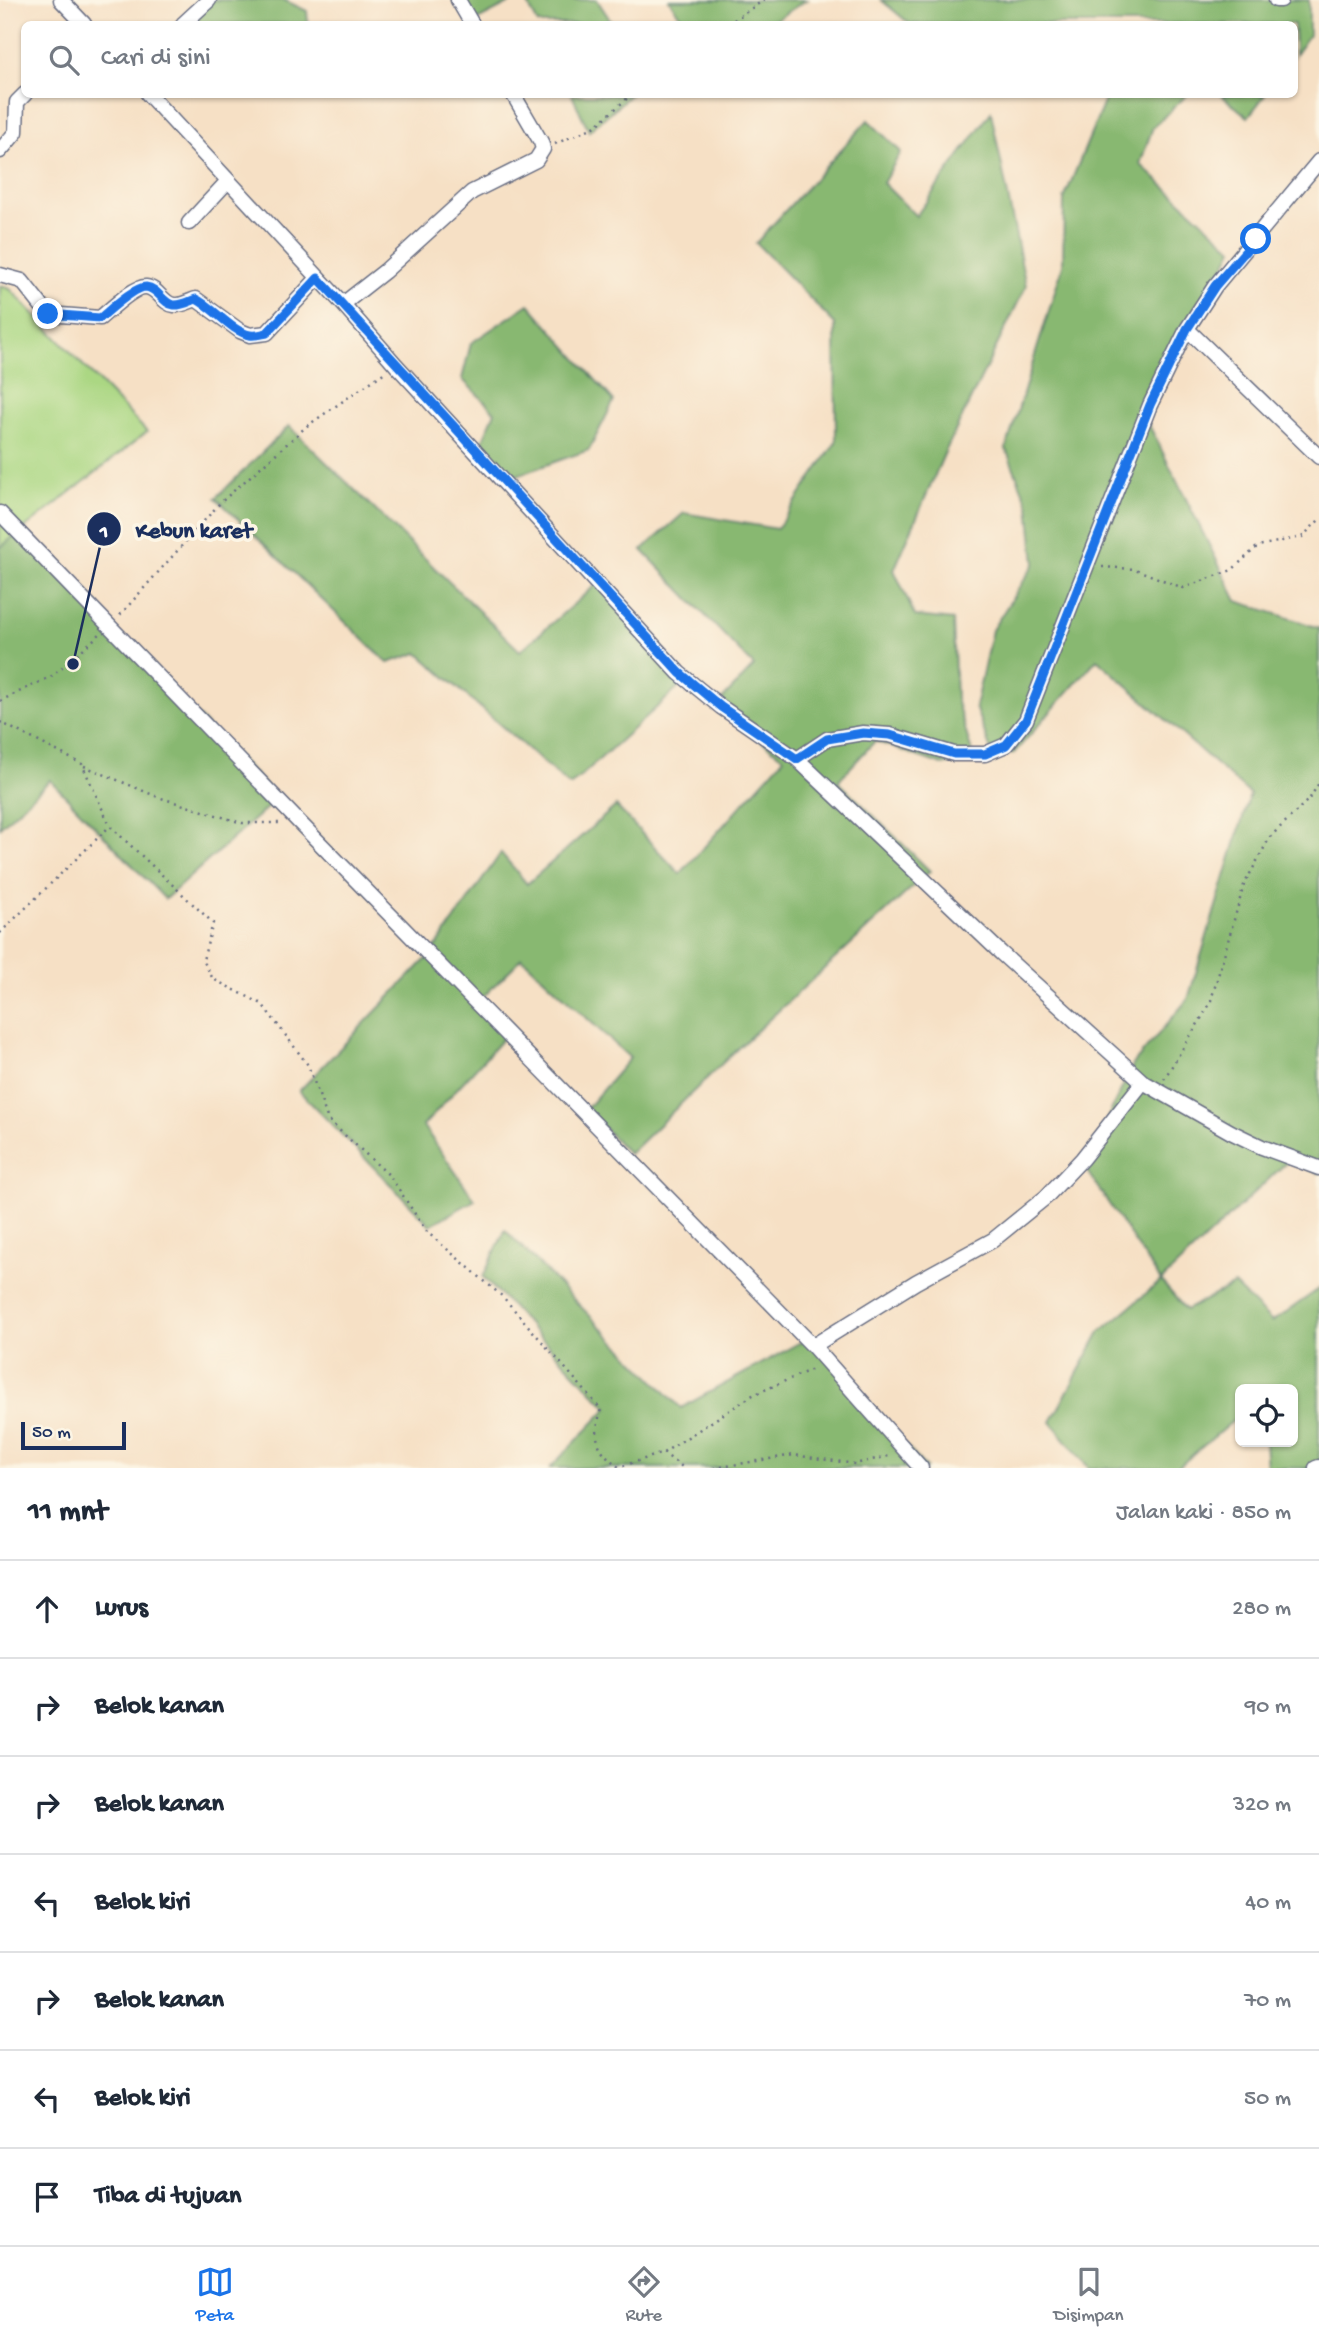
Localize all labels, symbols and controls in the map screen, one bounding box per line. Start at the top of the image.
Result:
search box [21,21,1298,98]
icon: search [45,41,83,79]
text: Cari di sini [101,44,211,75]
route start [1240,223,1271,254]
route end [32,298,63,329]
callout: Kebun karet [87,507,266,551]
text: Kebun karet [135,519,255,546]
text: 1 [99,521,108,546]
map controls [1235,1384,1298,1447]
button: locate [1235,1384,1298,1447]
scale bar [21,1419,126,1451]
text: 50 m [32,1422,71,1445]
text: 11 mnt [28,1496,107,1531]
text: Jalan kaki · 850 m [1116,1500,1291,1527]
icon: ahead [28,1590,66,1628]
text: Lurus [95,1594,148,1625]
text: 280 m [1232,1596,1291,1623]
icon: right [28,1688,66,1726]
text: Belok kanan [95,1692,224,1723]
text: 90 m [1245,1694,1291,1721]
icon: right [28,1786,66,1824]
text: Belok kanan [95,1790,224,1821]
text: 320 m [1233,1792,1291,1819]
icon: left [28,1884,66,1922]
text: Belok kiri [95,1888,191,1919]
text: 40 m [1245,1890,1291,1917]
icon: right [28,1982,66,2020]
text: Belok kanan [95,1986,224,2017]
text: 70 m [1244,1988,1291,2015]
icon: left [28,2080,66,2118]
text: Belok kiri [95,2084,191,2115]
text: 50 m [1244,2086,1291,2113]
icon: arrive [28,2178,66,2216]
text: Tiba di tujuan [95,2182,241,2213]
tab: Peta [195,2263,234,2328]
tab: Rute [625,2263,663,2328]
tab: Disimpan [1054,2263,1124,2328]

